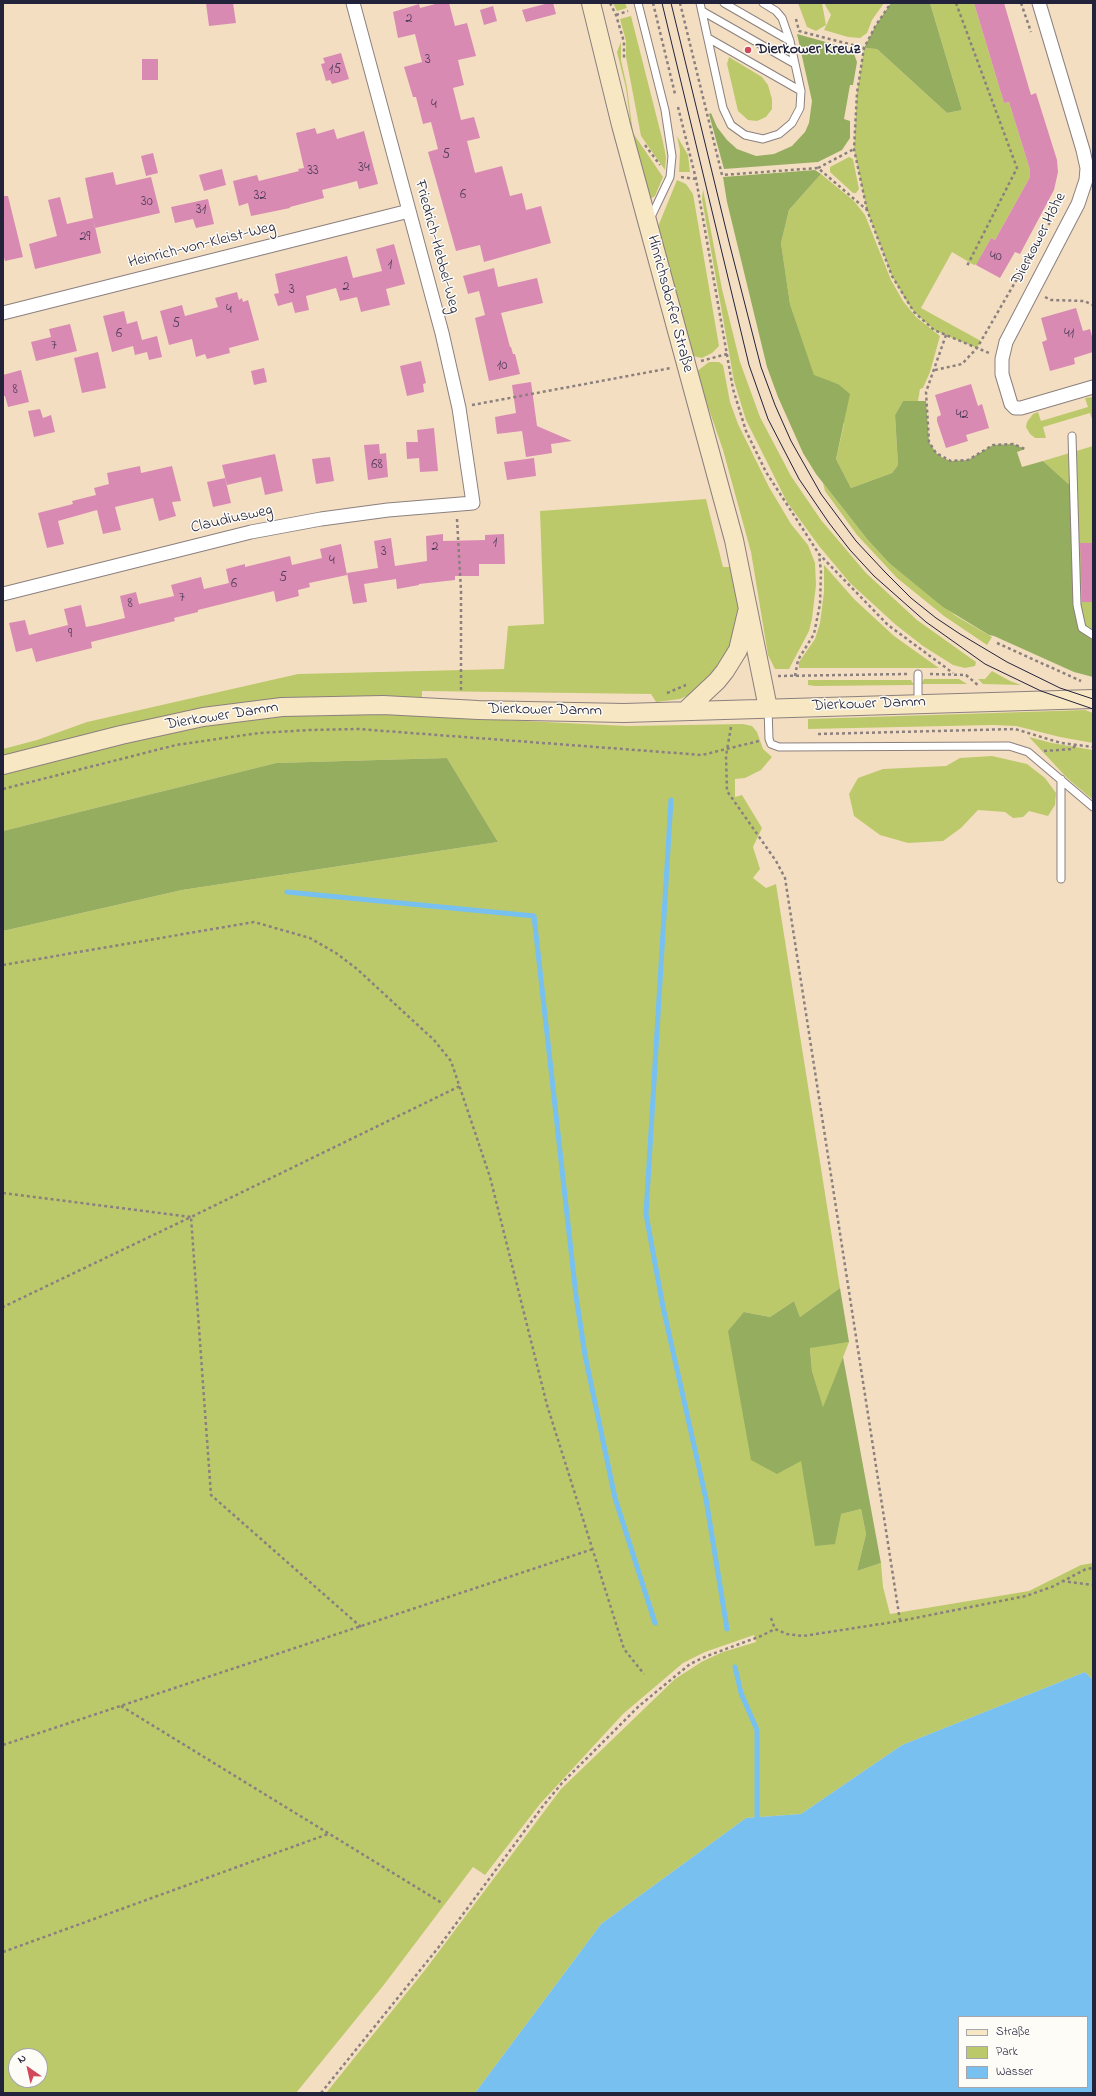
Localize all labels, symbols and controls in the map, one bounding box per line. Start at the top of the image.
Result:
house number: 2 [406,12,412,28]
place label: Dierkower Kreuz [756,40,860,60]
marker: Dierkower Kreuz [743,45,753,55]
house number: 3 [425,53,431,69]
house number: 15 [329,63,341,79]
house number: 4 [431,98,437,114]
house number: 5 [442,148,450,164]
house number: 34 [358,161,370,177]
house number: 33 [307,164,319,180]
street label: Friedrich-Hebbel-Weg [409,178,463,316]
house number: 6 [460,188,466,204]
house number: 32 [254,189,266,205]
street label: Dierkower Höhe [1009,190,1071,288]
house number: 30 [141,195,153,211]
house number: 31 [196,203,206,219]
street label: Heinrich-von-Kleist-Weg [126,218,278,274]
house number: 29 [79,230,91,246]
street label: Hinrichsdorfer Straße [641,233,697,375]
house number: 40 [990,250,1002,266]
house number: 1 [388,258,392,274]
house number: 2 [343,280,349,296]
house number: 3 [289,283,295,299]
house number: 4 [226,303,232,319]
house number: 5 [172,317,180,333]
house number: 6 [116,327,122,343]
house number: 41 [1064,327,1074,343]
house number: 7 [51,339,57,355]
house number: 10 [497,359,507,375]
house number: 8 [12,383,18,399]
house number: 42 [956,408,968,424]
house number: 68 [371,458,383,474]
street label: Claudiusweg [189,501,275,539]
house number: 1 [493,536,497,552]
house number: 2 [432,540,438,556]
house number: 3 [381,545,387,561]
house number: 4 [329,554,335,570]
house number: 5 [279,571,287,587]
house number: 6 [231,577,237,593]
house number: 7 [179,591,185,607]
house number: 8 [127,597,133,613]
house number: 9 [68,627,72,643]
street label: Dierkower Damm [812,693,926,717]
street label: Dierkower Damm [164,699,280,735]
street label: Dierkower Damm [488,700,602,722]
legend [958,2016,1088,2088]
text: Straße [996,2023,1030,2041]
text: Park [996,2043,1018,2061]
north arrow [8,2048,48,2088]
text: N [14,2050,29,2068]
text: Wasser [996,2063,1033,2081]

